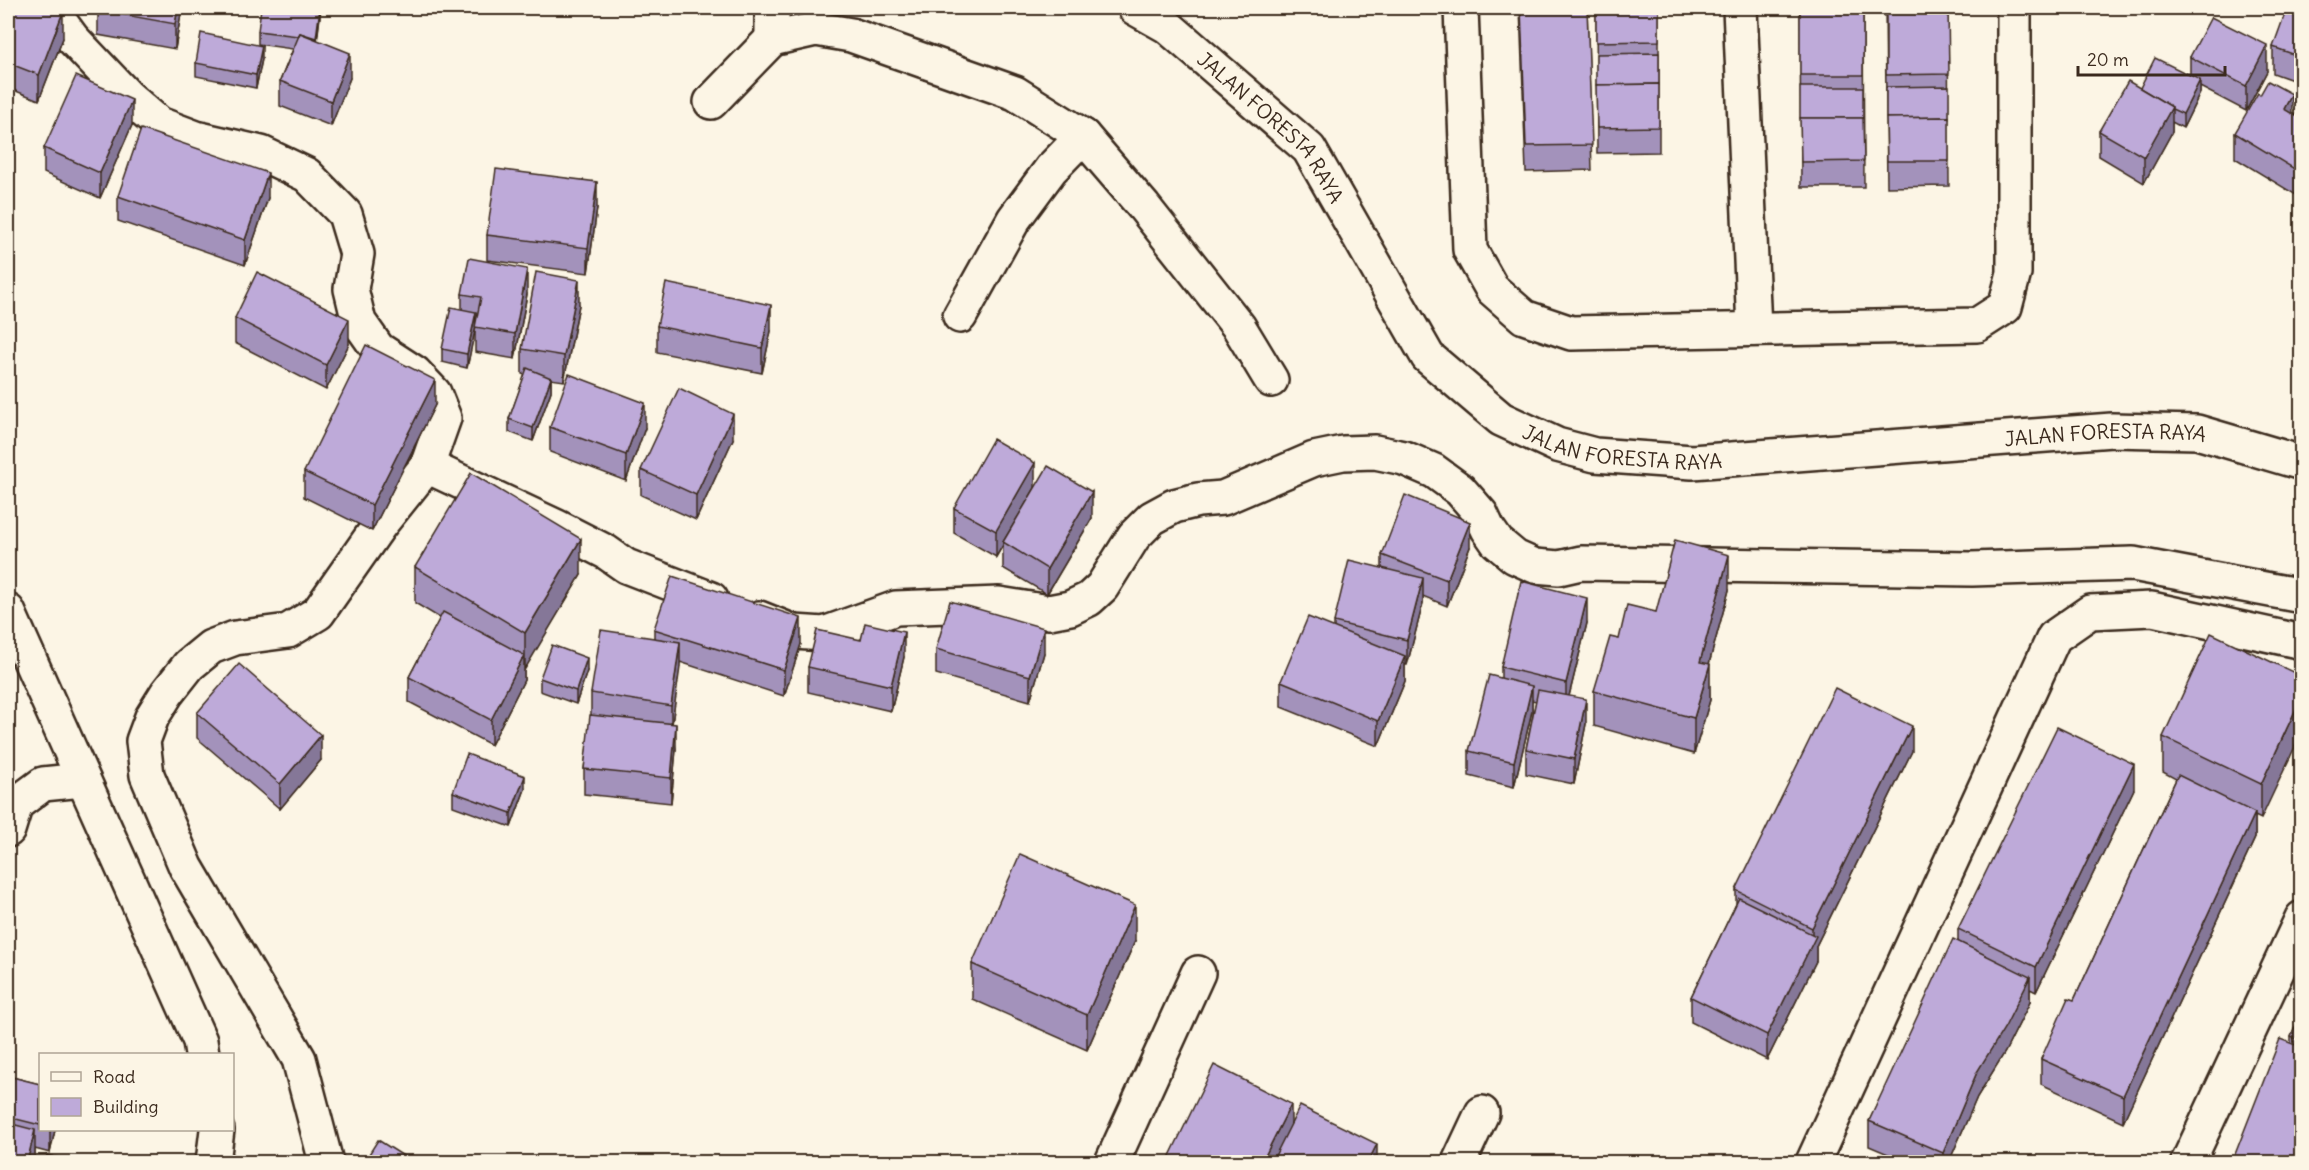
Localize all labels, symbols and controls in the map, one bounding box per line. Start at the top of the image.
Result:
scale bar [2078,39,2225,77]
street label: JALAN FORESTA RAYA [1193,46,1350,207]
text: 20 m [2087,48,2129,71]
street label: JALAN FORESTA RAYA [2003,417,2210,451]
street label: JALAN FORESTA RAYA [1519,418,1723,475]
legend [39,1053,234,1131]
text: Road [93,1065,136,1088]
text: Building [93,1095,158,1118]

